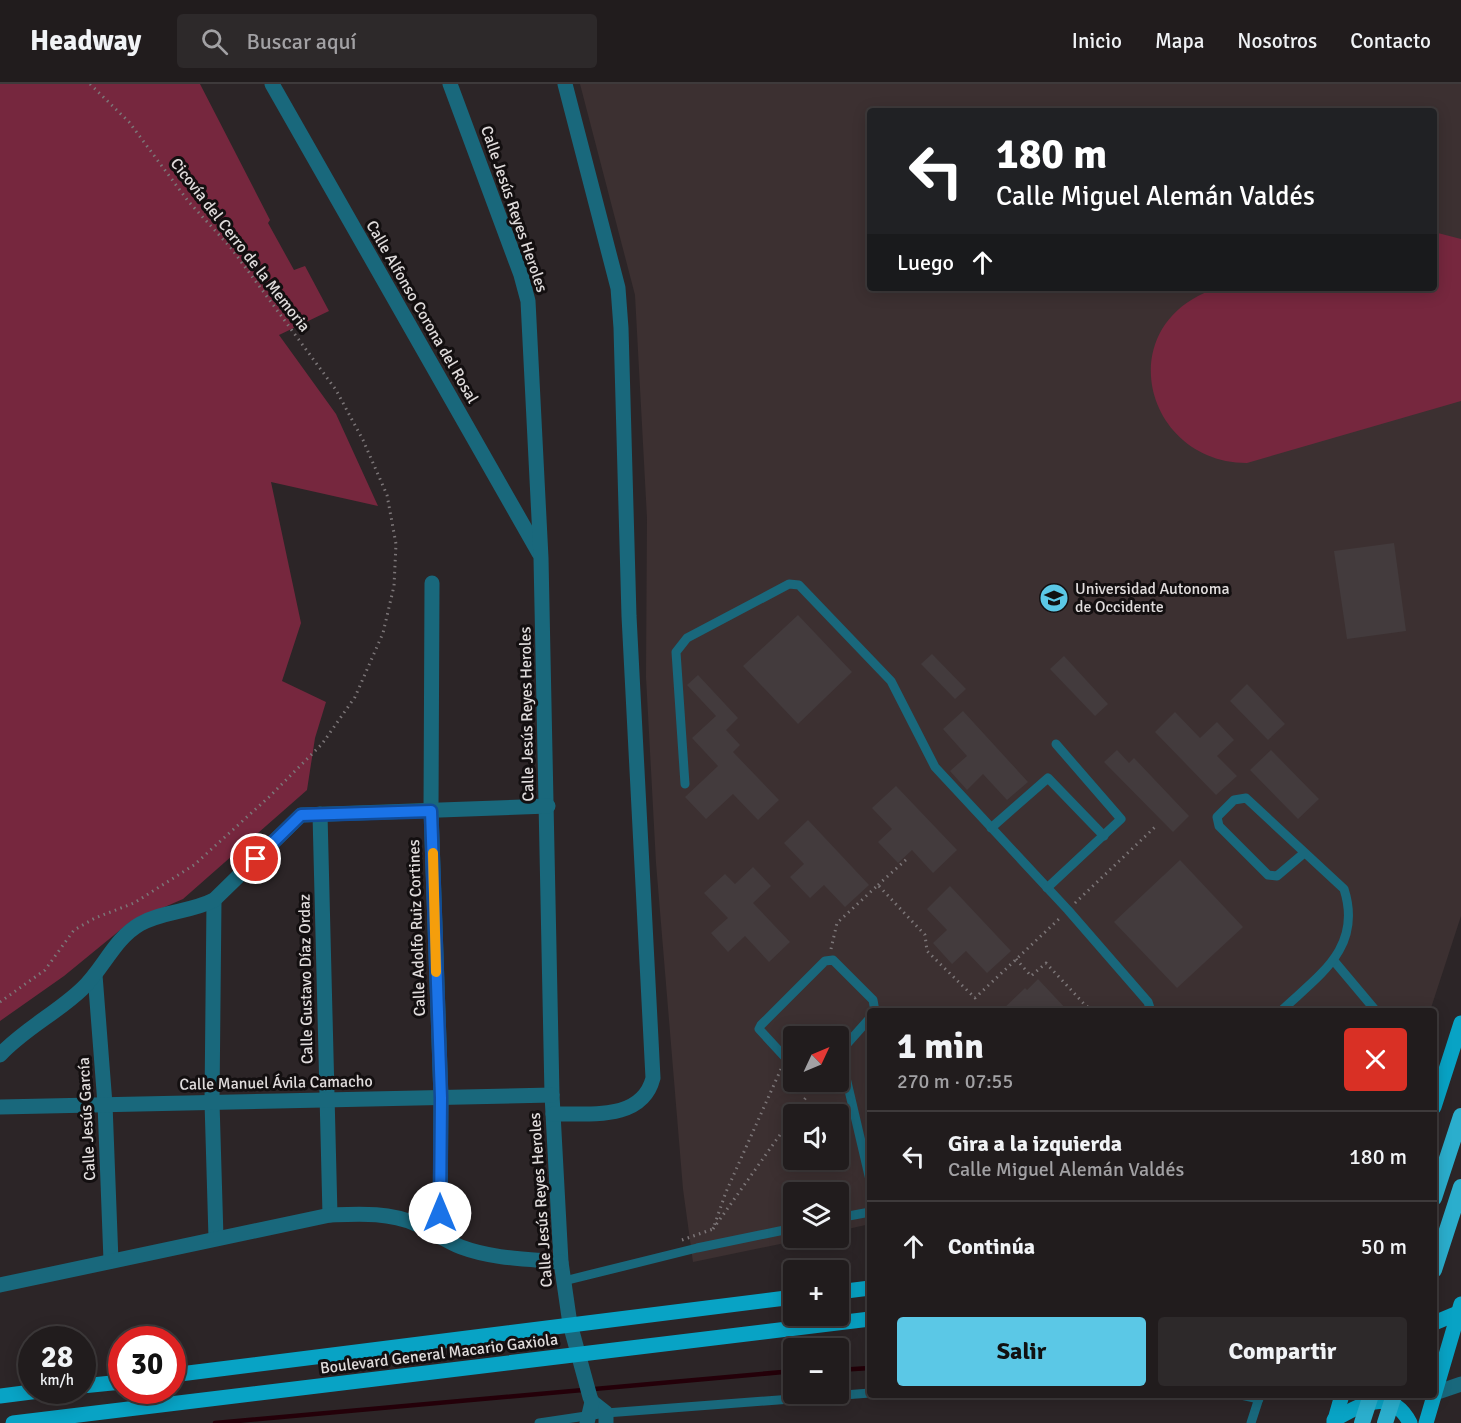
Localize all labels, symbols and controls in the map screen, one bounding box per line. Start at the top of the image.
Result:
search box [177,14,597,68]
text: Headway [30,24,141,58]
icon: search [198,25,231,58]
text: Buscar aquí [246,28,356,55]
text: Inicio [1072,28,1122,54]
text: Mapa [1155,28,1204,54]
text: Nosotros [1237,28,1317,54]
text: Contacto [1350,28,1431,54]
street label: Calle Jesús Reyes Heroles [476,123,552,295]
text: 180 m [996,129,1107,180]
icon: left [897,132,975,210]
street label: Cicovía del Cerro de la Memoria [166,154,314,336]
text: Calle Miguel Alemán Valdés [996,180,1315,213]
street label: Calle Alfonso Corona del Rosal [361,217,483,407]
icon: ahead [966,246,999,279]
text: Luego [897,249,954,276]
place label: Universidad Autonoma de Occidente [1075,579,1230,617]
school or university icon: Universidad Autonoma de Occidente [1038,582,1070,614]
street label: Calle Jesús Reyes Heroles [515,626,539,802]
pin [230,833,281,884]
street label: Calle Adolfo Ruiz Cortines [404,839,430,1017]
icon: arrive [239,842,272,875]
street label: Calle Gustavo Díaz Ordaz [295,894,317,1064]
text: 1 min [897,1024,984,1069]
north arrow [783,1026,849,1092]
map controls [783,1026,849,1404]
button: close [1344,1028,1407,1091]
street label: Calle Jesús García [74,1057,100,1181]
text: 270 m · 07:55 [897,1069,1013,1094]
street label: Calle Manuel Ávila Camacho [179,1071,373,1095]
button: sound [783,1104,849,1170]
street label: Calle Jesús Reyes Heroles [525,1112,557,1288]
text: Gira a la izquierda [948,1130,1122,1157]
icon: left [897,1140,930,1173]
text: 180 m [1349,1143,1407,1170]
text: Calle Miguel Alemán Valdés [948,1157,1184,1182]
position arrow [408,1181,472,1245]
button: layers [783,1182,849,1248]
icon: ahead [897,1230,930,1263]
text: Continúa [948,1233,1035,1260]
text: 50 m [1361,1233,1407,1260]
button: + [783,1260,849,1326]
button: Salir [897,1317,1146,1386]
button: Compartir [1158,1317,1407,1386]
speed limit sign: 30 [108,1326,186,1404]
street label: Boulevard General Macario Gaxiola [319,1329,559,1379]
button: − [783,1338,849,1404]
text: 28 [41,1339,73,1376]
text: km/h [40,1371,74,1389]

